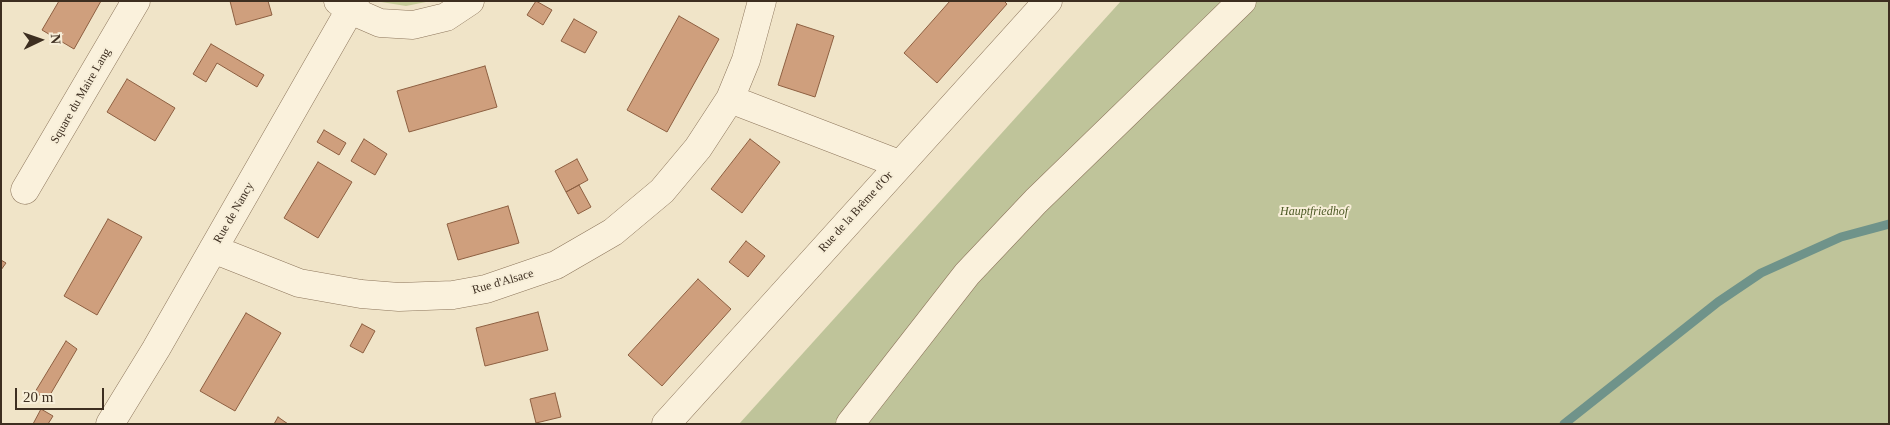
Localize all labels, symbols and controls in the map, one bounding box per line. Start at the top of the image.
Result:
north arrow [15,15,65,65]
text: N [48,34,63,45]
street label: Square du Maire Lang [48,46,114,146]
street label: Rue de la Brême d'Or [816,168,896,256]
street label: Rue de Nancy [211,180,257,246]
park label: Hauptfriedhof [1280,205,1348,219]
street label: Rue d'Alsace [471,266,535,298]
scale bar [18,378,106,410]
text: 20 m [23,389,53,405]

